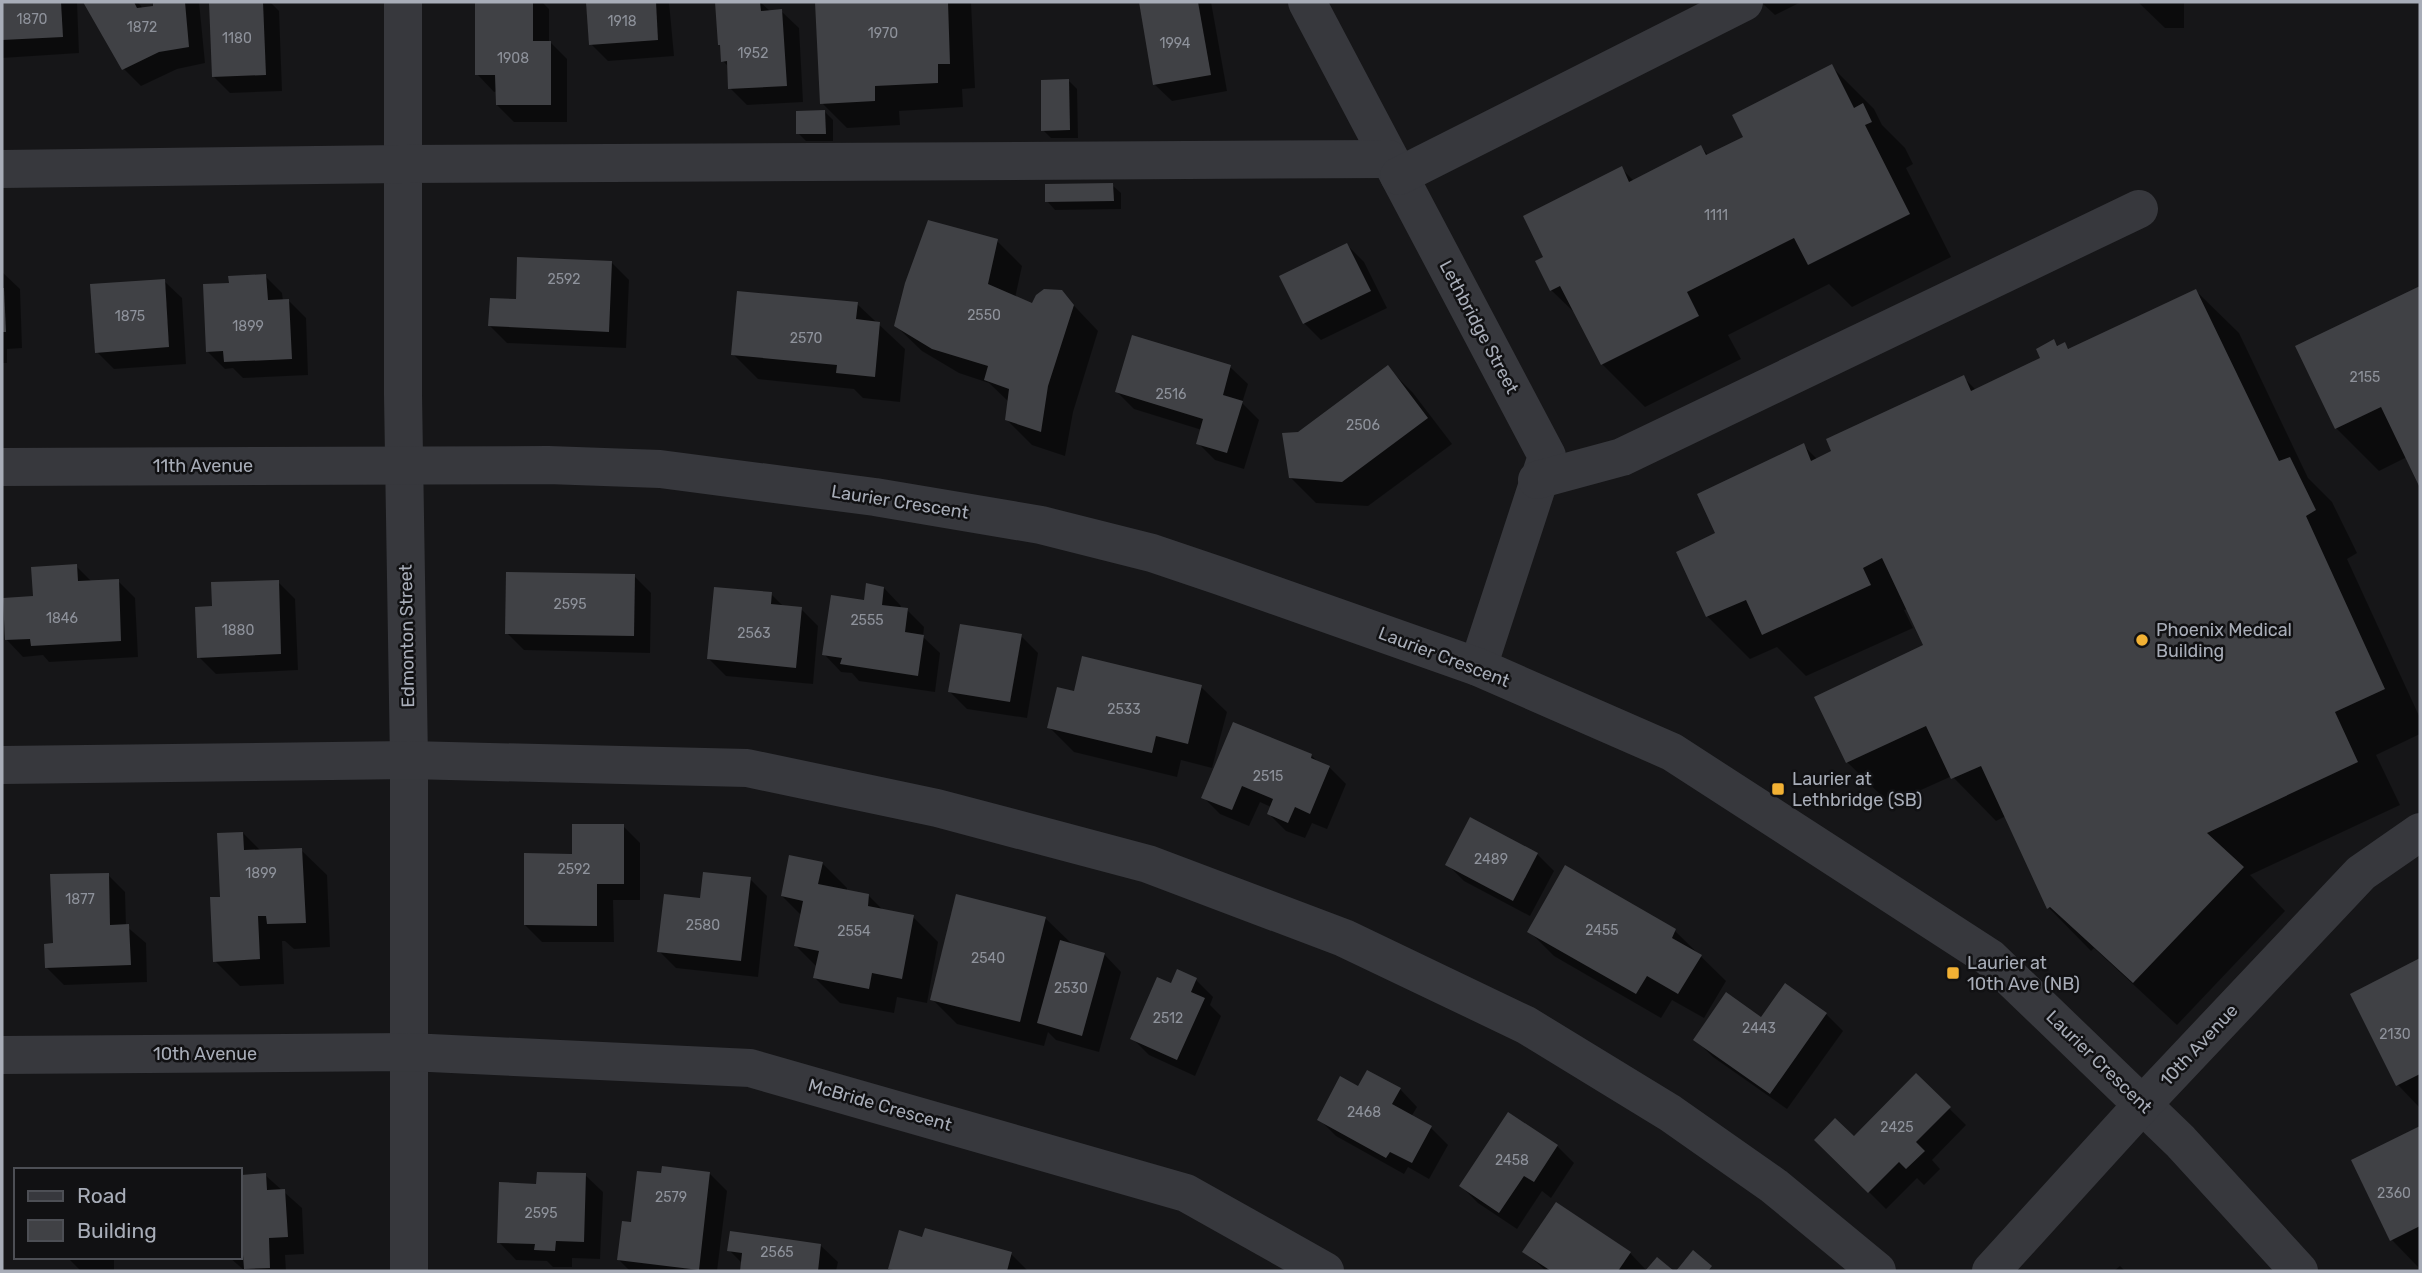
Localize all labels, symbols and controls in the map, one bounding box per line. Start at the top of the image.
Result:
house number: 1870 [17,11,48,28]
house number: 1918 [607,13,637,30]
house number: 1872 [127,19,157,36]
house number: 1970 [868,25,898,42]
house number: 1180 [222,30,252,47]
house number: 1994 [1159,35,1191,52]
house number: 1952 [738,45,768,62]
house number: 1908 [497,50,529,67]
house number: 1111 [1704,207,1728,224]
street label: Lethbridge Street [1435,257,1523,397]
house number: 2592 [547,271,581,288]
house number: 2550 [967,307,1001,324]
house number: 1875 [115,308,145,325]
house number: 1899 [232,318,264,335]
house number: 2570 [790,330,822,347]
house number: 2155 [2350,369,2380,386]
house number: 2516 [1156,386,1186,403]
house number: 2506 [1346,417,1380,434]
street label: 11th Avenue [153,455,253,477]
street label: Laurier Crescent [830,480,970,524]
street label: Edmonton Street [395,564,419,708]
house number: 2595 [553,596,587,613]
house number: 1846 [46,610,78,627]
house number: 2555 [850,612,884,629]
place label: Phoenix Medical Building [2156,619,2292,662]
house number: 1880 [222,622,254,639]
street label: Laurier Crescent [1375,622,1513,692]
house number: 2563 [737,625,771,642]
marker: Phoenix Medical Building [2134,632,2150,648]
house number: 2533 [1107,701,1141,718]
house number: 2515 [1253,768,1283,785]
place label: Laurier at Lethbridge (SB) [1792,768,1922,811]
marker: Laurier at Lethbridge (SB) [1770,781,1786,797]
house number: 2489 [1474,851,1508,868]
house number: 2592 [557,861,591,878]
house number: 1899 [245,865,277,882]
house number: 1877 [65,891,95,908]
house number: 2580 [686,917,720,934]
house number: 2455 [1585,922,1619,939]
house number: 2554 [837,923,871,940]
house number: 2540 [971,950,1005,967]
place label: Laurier at 10th Ave (NB) [1967,952,2080,995]
marker: Laurier at 10th Ave (NB) [1945,965,1961,981]
house number: 2530 [1054,980,1088,997]
street label: 10th Avenue [2155,999,2243,1091]
street label: Laurier Crescent [2041,1006,2157,1118]
house number: 2512 [1153,1010,1183,1027]
house number: 2443 [1742,1020,1776,1037]
house number: 2130 [2379,1026,2411,1043]
street label: 10th Avenue [153,1043,257,1065]
street label: McBride Crescent [806,1074,954,1136]
house number: 2468 [1347,1104,1381,1121]
house number: 2425 [1880,1119,1914,1136]
house number: 2458 [1495,1152,1529,1169]
legend [14,1168,242,1259]
text: Road [77,1183,127,1208]
house number: 2360 [2377,1185,2411,1202]
house number: 2579 [655,1189,687,1206]
house number: 2595 [524,1205,558,1222]
text: Building [77,1218,157,1243]
house number: 2565 [760,1244,794,1261]

